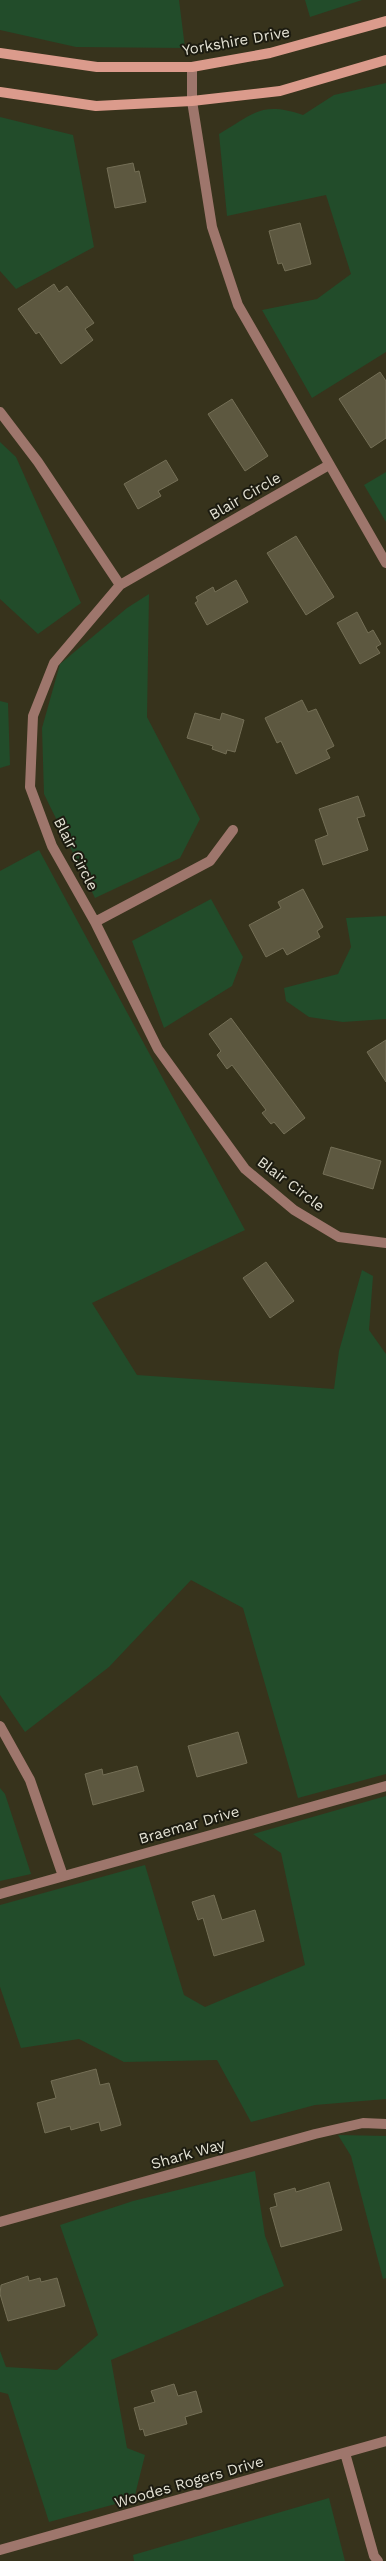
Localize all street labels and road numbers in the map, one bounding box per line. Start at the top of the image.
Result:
street label: Yorkshire Drive [181,23,291,59]
street label: Blair Circle [206,468,284,524]
street label: Blair Circle [50,814,102,894]
street label: Blair Circle [254,1153,328,1215]
street label: Braemar Drive [137,1802,241,1848]
street label: Shark Way [149,2135,227,2173]
street label: Woodes Rogers Drive [112,2452,266,2512]

